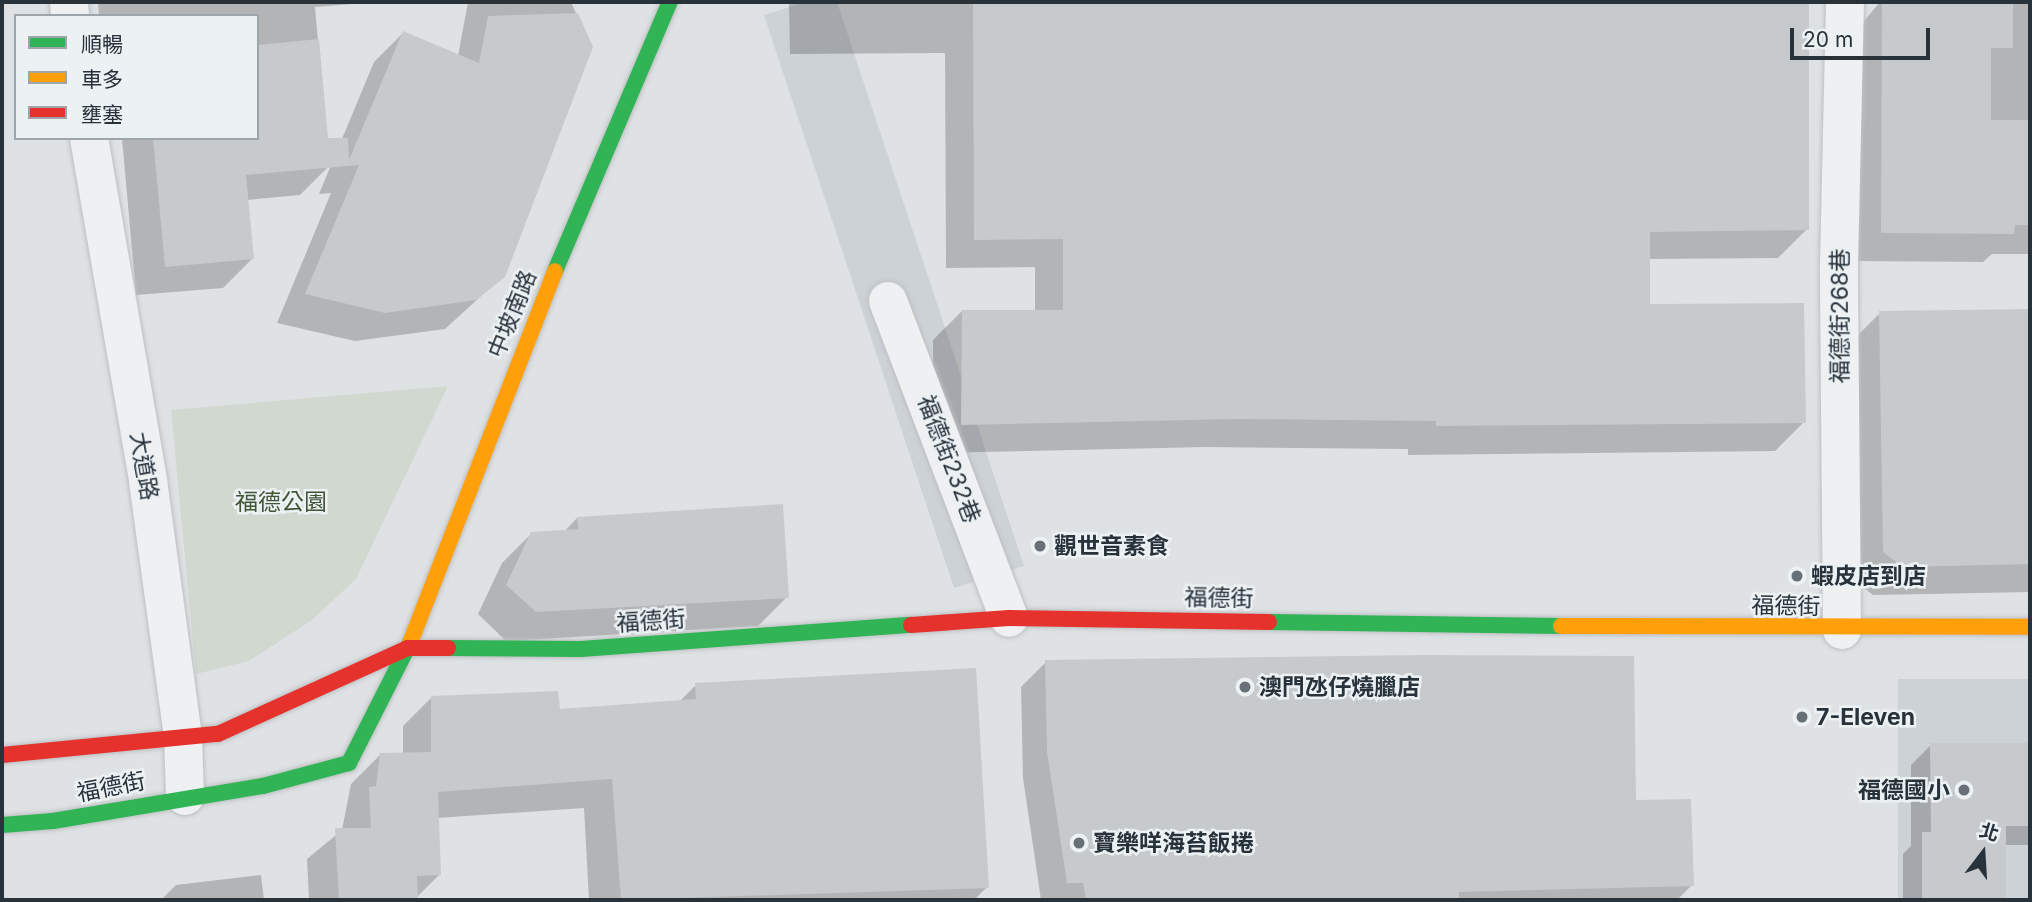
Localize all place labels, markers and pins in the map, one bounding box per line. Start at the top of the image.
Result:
place label: 觀世音素食 [1054,532,1169,560]
marker: 觀世音素食 [1032,538,1048,554]
place label: 蝦皮店到店 [1811,562,1926,590]
marker: 蝦皮店到店 [1789,568,1805,584]
place label: 澳門氹仔燒臘店 [1259,673,1420,701]
marker: 澳門氹仔燒臘店 [1237,679,1253,695]
place label: 7-Eleven [1816,703,1915,731]
marker: 7-Eleven [1794,709,1810,725]
place label: 福德國小 [1858,776,1950,804]
marker: 福德國小 [1956,782,1972,798]
place label: 寶樂咩海苔飯捲 [1093,829,1254,857]
marker: 寶樂咩海苔飯捲 [1071,835,1087,851]

